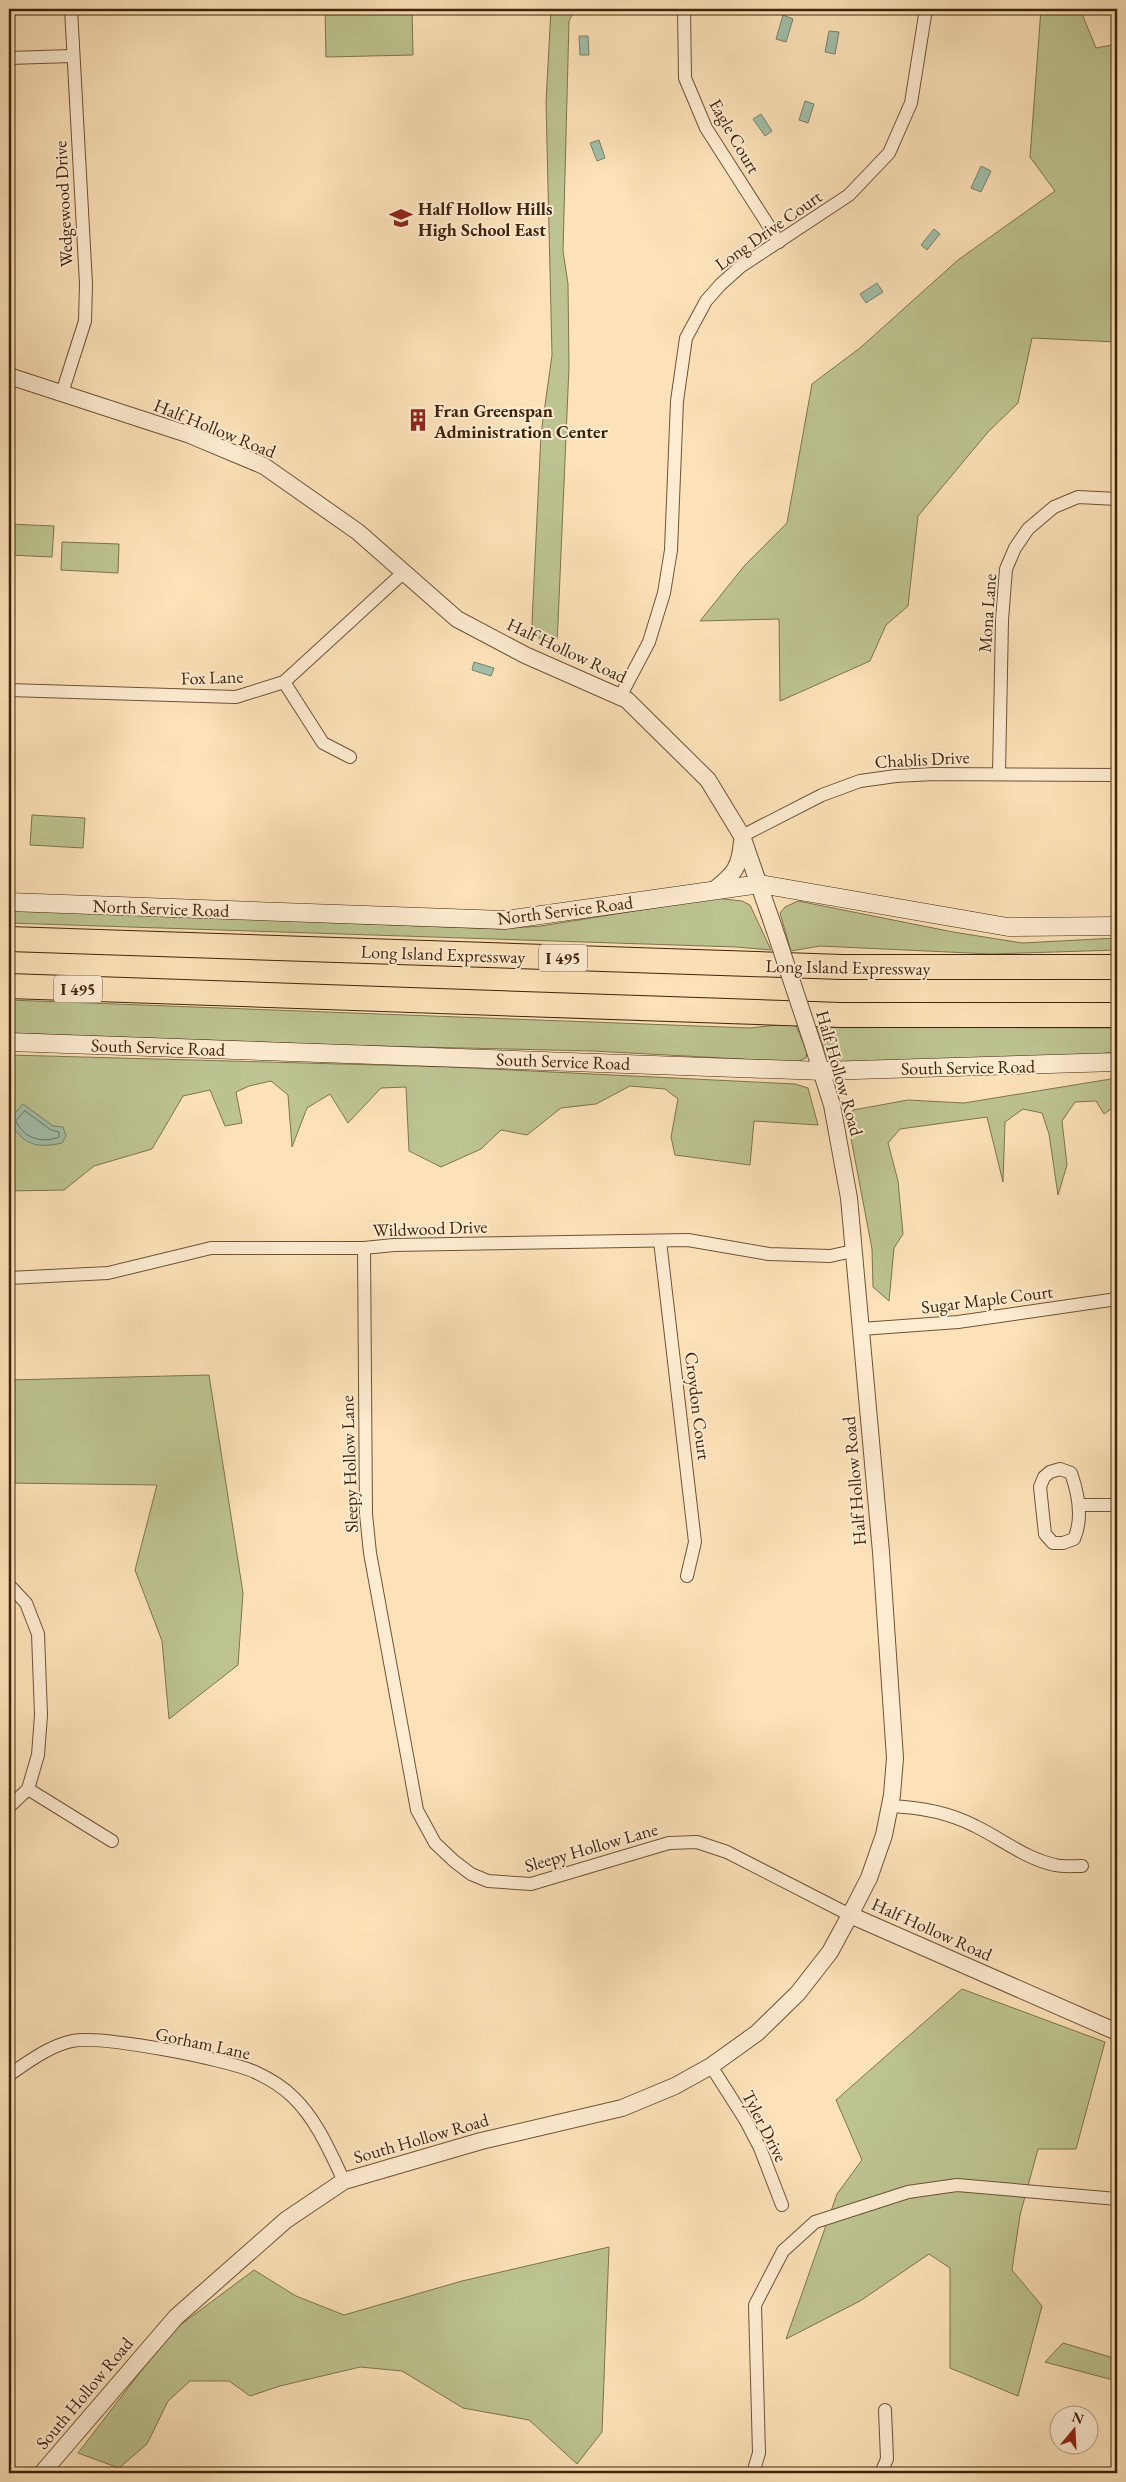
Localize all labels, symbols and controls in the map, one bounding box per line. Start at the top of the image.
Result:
street label: Eagle Court [704,95,766,178]
street label: Wedgewood Drive [48,140,78,268]
street label: Long Drive Court [710,184,826,275]
place label: Half Hollow Hills High School East [418,197,552,241]
school or university icon: Half Hollow Hills High School East [388,205,414,231]
street label: Half Hollow Road [151,393,280,463]
place label: Fran Greenspan Administration Center [433,399,609,443]
building icon: Fran Greenspan Administration Center [405,407,431,433]
street label: Mona Lane [973,573,1001,653]
street label: Half Hollow Road [503,612,631,688]
street label: Fox Lane [180,664,244,690]
street label: Chablis Drive [874,745,970,773]
street label: North Service Road [496,890,635,930]
street label: North Service Road [92,894,231,922]
street label: Long Island Expressway [360,940,526,968]
road number: I 495 [539,944,587,971]
street label: Long Island Expressway [765,954,931,980]
road number: I 495 [54,976,102,1002]
street label: Half Hollow Road [811,1008,869,1139]
street label: South Service Road [91,1033,226,1061]
street label: South Service Road [496,1047,631,1075]
street label: South Service Road [901,1054,1036,1080]
street label: Wildwood Drive [372,1215,488,1241]
street label: Sugar Maple Court [920,1279,1054,1318]
street label: Croydon Court [680,1351,716,1462]
street label: Sleepy Hollow Lane [335,1395,363,1533]
street label: Half Hollow Road [837,1415,871,1547]
street label: Sleepy Hollow Lane [522,1817,660,1877]
street label: Half Hollow Road [868,1892,997,1966]
street label: Gorham Lane [153,2022,253,2064]
street label: Tyler Drive [737,2086,793,2166]
street label: South Hollow Road [351,2107,492,2168]
street label: South Hollow Road [30,2332,138,2454]
north arrow [1048,2404,1098,2454]
text: N [1070,2407,1087,2428]

